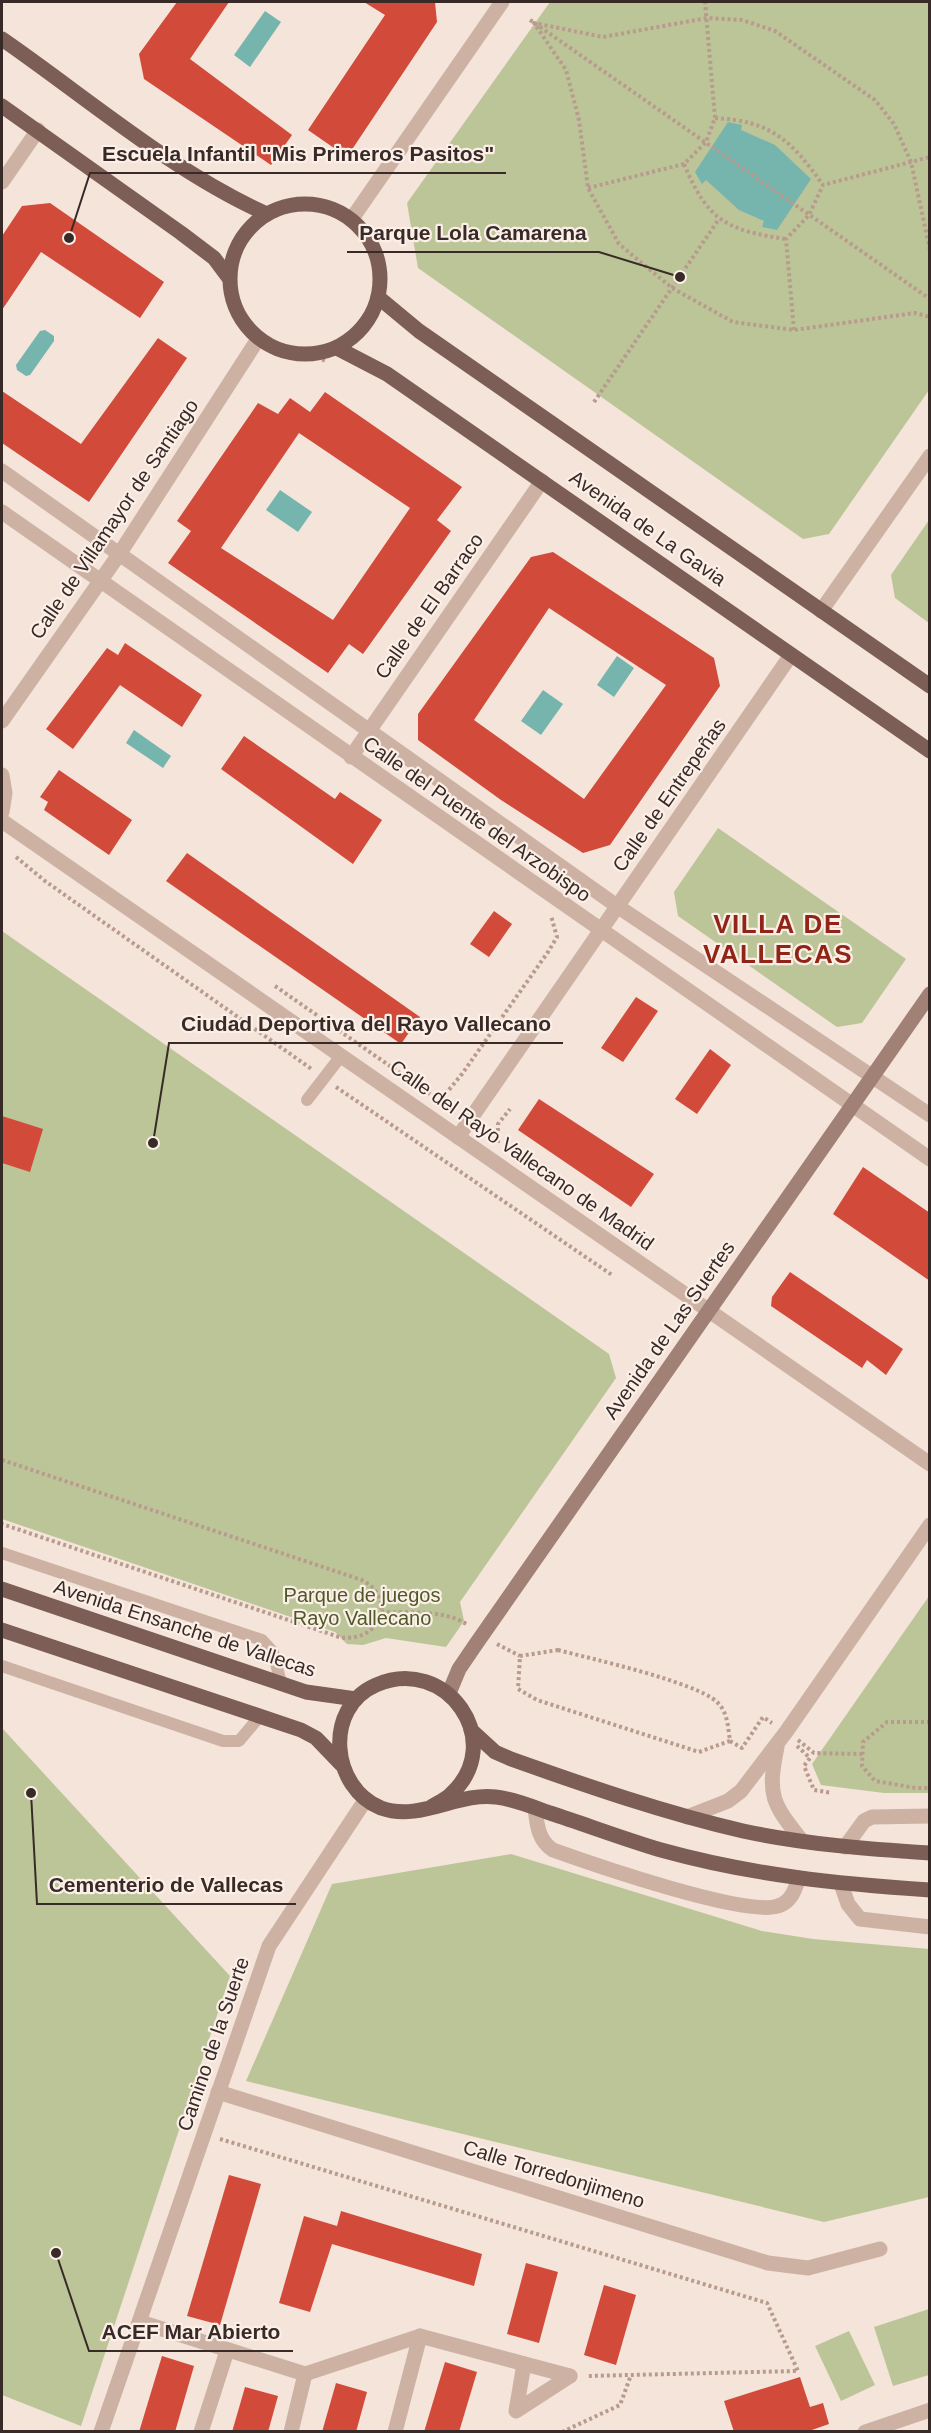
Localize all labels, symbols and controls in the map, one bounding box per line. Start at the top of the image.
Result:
callout: Escuela Infantil "Mis Primeros Pasitos" [90,134,506,173]
text: Escuela Infantil "Mis Primeros Pasitos" [102,142,494,165]
callout: Parque Lola Camarena [347,213,599,252]
text: Parque Lola Camarena [359,221,587,244]
street label: Calle de Villamayor de Santiago [25,395,203,643]
street label: Avenida de La Gavia [566,466,731,591]
street label: Calle de El Barraco [371,529,487,683]
street label: Calle de Entrepeñas [608,714,730,876]
street label: Calle del Puente del Arzobispo [359,732,595,906]
district label: VILLA DE VALLECAS [703,909,853,969]
callout: Ciudad Deportiva del Rayo Vallecano [169,1004,563,1043]
text: Ciudad Deportiva del Rayo Vallecano [181,1012,551,1035]
street label: Calle del Rayo Vallecano de Madrid [386,1055,658,1255]
street label: Avenida de Las Suertes [599,1237,739,1423]
street label: Avenida Ensanche de Vallecas [51,1575,319,1681]
park label: Parque de juegos Rayo Vallecano [284,1584,440,1629]
callout: Cementerio de Vallecas [37,1865,296,1904]
text: Cementerio de Vallecas [49,1873,283,1896]
street label: Camino de la Suerte [173,1954,253,2134]
street label: Calle Torredonjimeno [461,2136,647,2212]
callout: ACEF Mar Abierto [89,2312,293,2351]
text: ACEF Mar Abierto [102,2320,280,2343]

